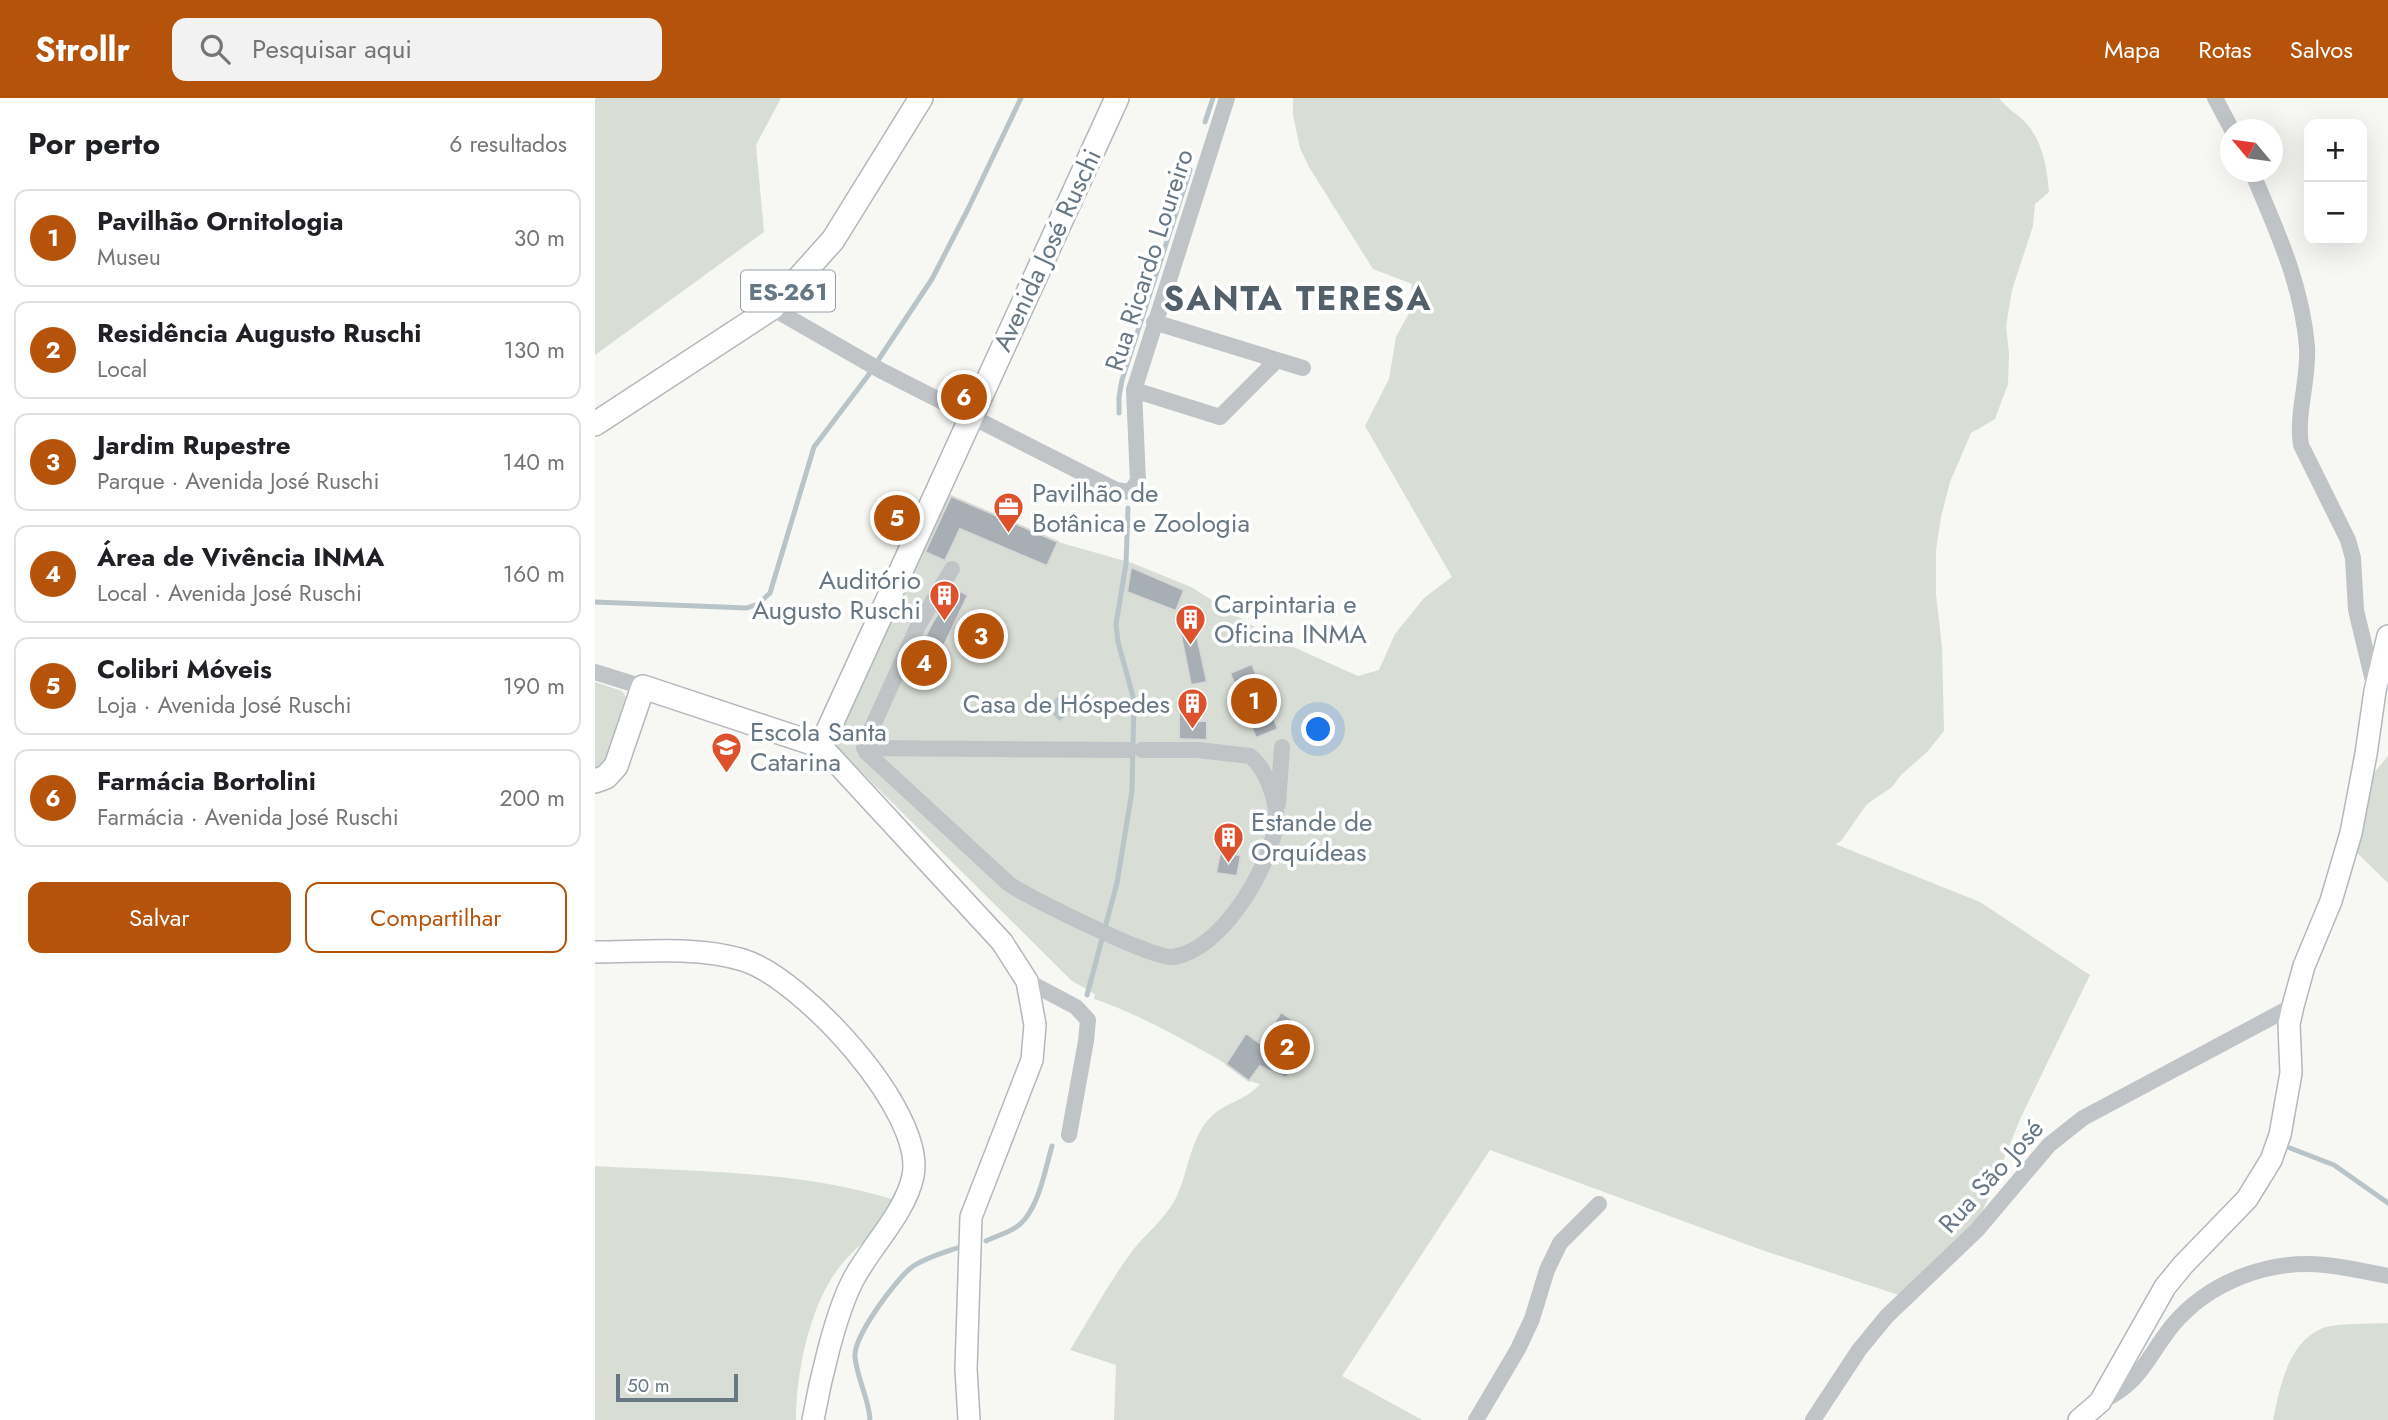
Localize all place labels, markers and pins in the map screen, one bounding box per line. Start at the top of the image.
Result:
pin: 6 [941,371,987,423]
place label: Pavilhão de Botânica e Zoologia [1032,474,1250,542]
office icon: Pavilhão de Botânica e Zoologia [992,491,1026,535]
pin: 5 [874,492,920,544]
place label: Auditório Augusto Ruschi [752,561,921,629]
building icon: Auditório Augusto Ruschi [927,578,961,622]
place label: Carpintaria e Oficina INMA [1214,585,1367,653]
building icon: Carpintaria e Oficina INMA [1174,602,1208,646]
pin: 3 [958,610,1004,662]
pin: 4 [901,637,947,689]
pin: 1 [1231,675,1277,727]
place label: Casa de Hóspedes [963,685,1170,723]
building icon: Casa de Hóspedes [1176,687,1210,731]
place label: Escola Santa Catarina [750,713,887,781]
school or university icon: Escola Santa Catarina [710,730,744,774]
place label: Estande de Orquídeas [1251,803,1372,871]
building icon: Estande de Orquídeas [1211,820,1245,864]
pin: 2 [1264,1021,1310,1073]

